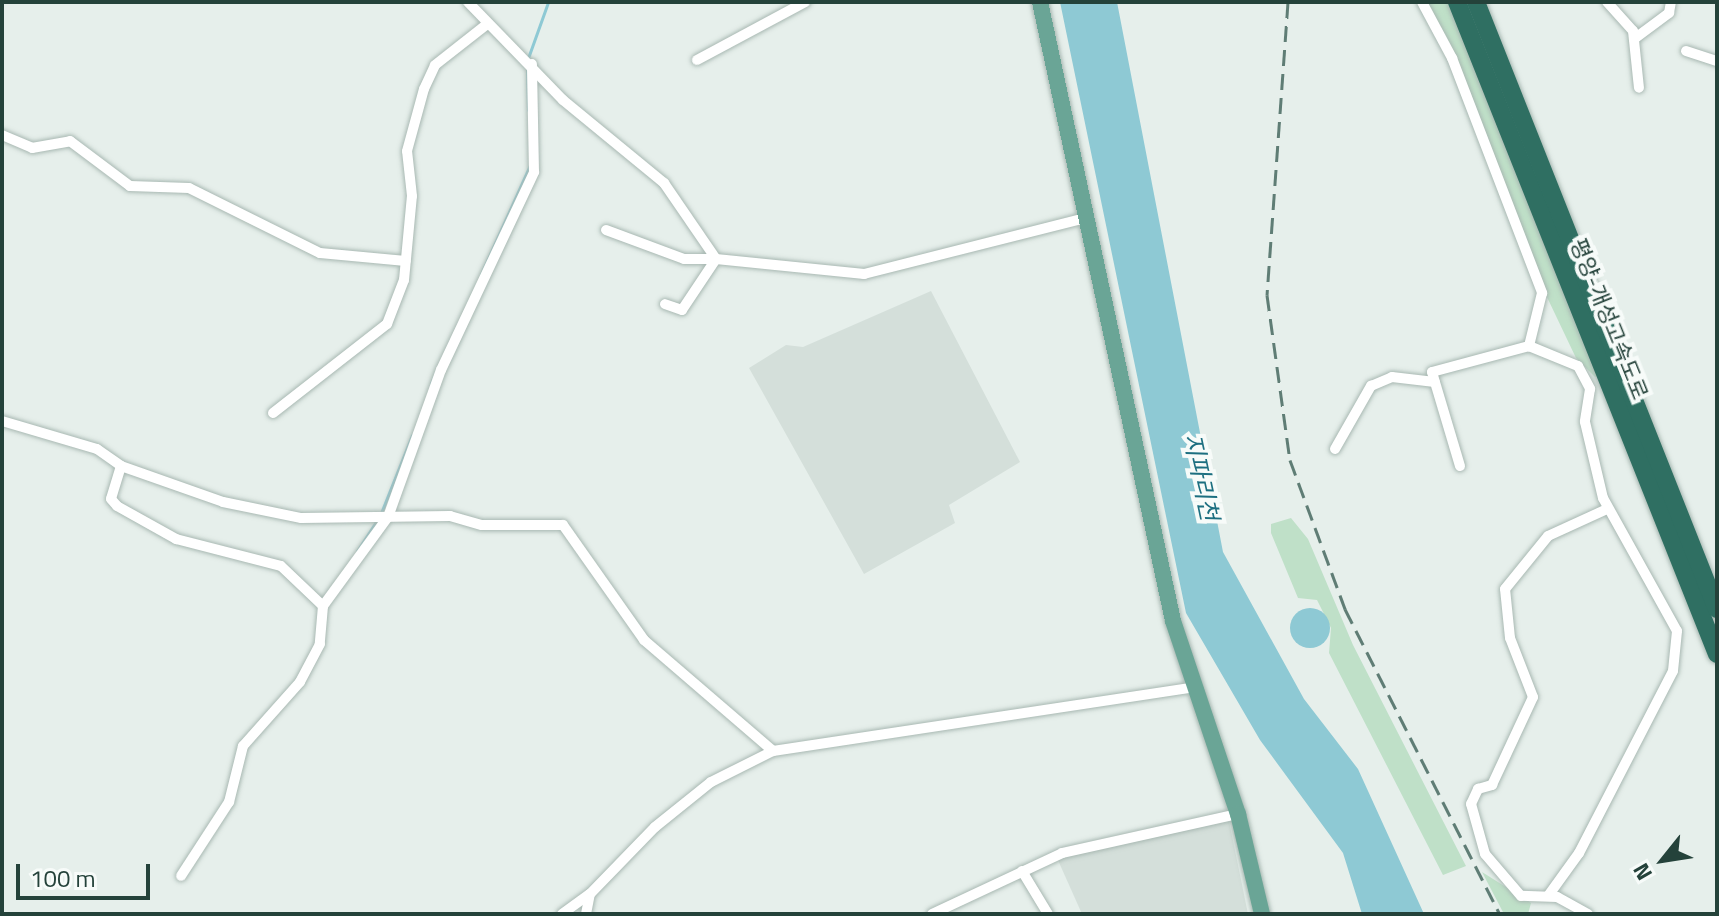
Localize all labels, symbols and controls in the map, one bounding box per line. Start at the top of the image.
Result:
street label: 평양-개성고속도로 [1565,235,1653,403]
water label: 지파리천 [1178,431,1224,523]
north arrow [1623,820,1703,900]
scale bar [20,848,154,898]
text: N [1624,857,1661,887]
text: 100 m [30,860,96,896]

